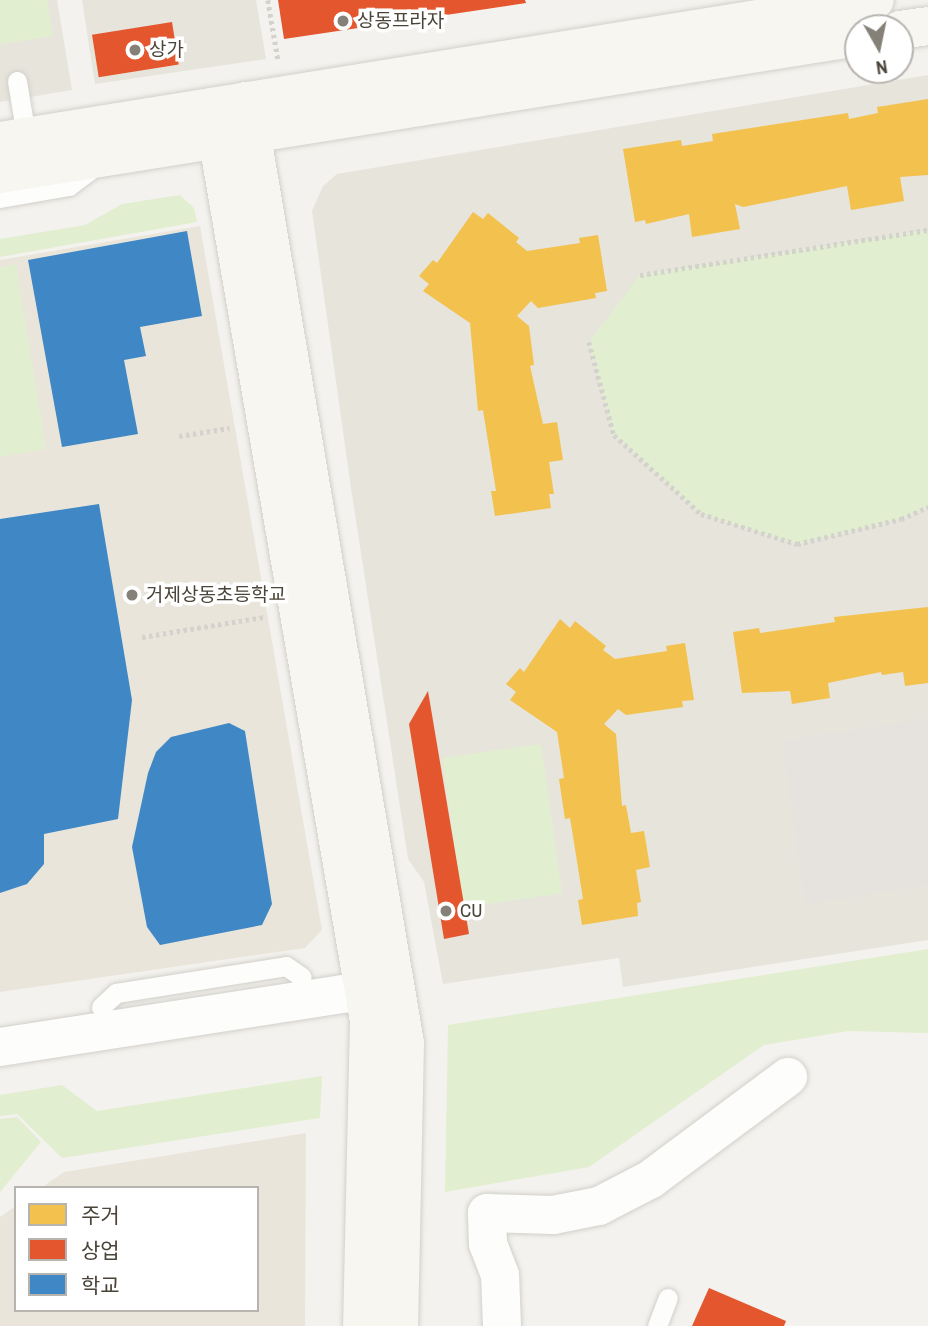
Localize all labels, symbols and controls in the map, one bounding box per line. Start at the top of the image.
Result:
place label: 상동프라자 [357,10,444,32]
marker: 상동프라자 [335,13,351,29]
north arrow [844,14,914,84]
place label: 상가 [149,39,184,61]
marker: 상가 [127,42,143,58]
text: N [874,54,890,81]
place label: 거제상동초등학교 [146,584,286,606]
marker: 거제상동초등학교 [124,587,140,603]
place label: CU [460,900,482,922]
marker: CU [438,903,454,919]
legend [14,1186,259,1312]
text: 주거 [81,1201,120,1230]
text: 상업 [81,1236,120,1265]
text: 학교 [81,1271,120,1300]

